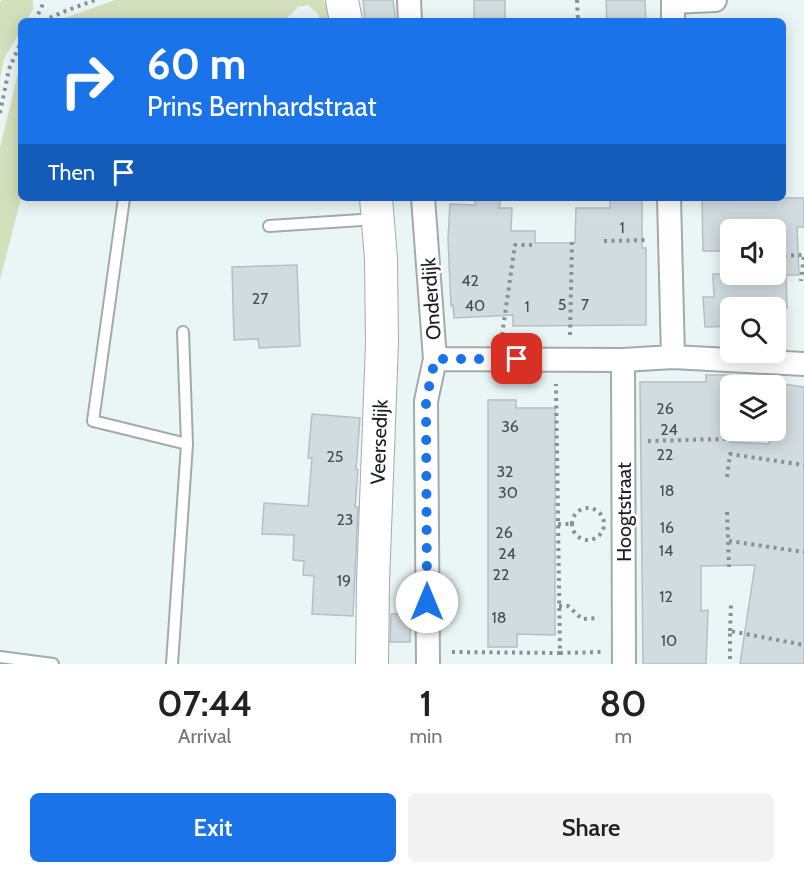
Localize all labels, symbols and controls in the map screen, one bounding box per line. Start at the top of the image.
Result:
text: 60 m [147,38,246,90]
icon: right [48,42,126,120]
text: Prins Bernhardstraat [147,90,377,123]
icon: arrive [107,156,140,189]
text: Then [48,159,95,186]
house number: 1 [619,218,625,237]
map controls [720,219,786,441]
button: sound [720,219,786,285]
street label: Onderdijk [416,257,446,341]
house number: 42 [461,271,479,290]
house number: 27 [252,289,268,308]
house number: 5 [558,295,566,314]
house number: 7 [581,295,589,314]
house number: 40 [465,296,485,315]
house number: 1 [524,297,530,316]
button: search [720,297,786,363]
pin [491,333,542,384]
icon: arrive [500,342,533,375]
button: layers [720,375,786,441]
street label: Veersedijk [366,399,392,485]
house number: 26 [656,399,674,418]
house number: 36 [501,417,519,436]
house number: 24 [660,420,678,439]
house number: 22 [657,445,673,464]
house number: 25 [326,447,344,466]
house number: 32 [496,462,514,481]
street label: Hoogtstraat [612,462,636,562]
house number: 18 [660,481,674,500]
house number: 30 [498,483,518,502]
house number: 23 [336,510,354,529]
house number: 16 [660,518,674,537]
house number: 26 [495,523,513,542]
house number: 14 [659,541,673,560]
house number: 24 [498,544,516,563]
house number: 22 [493,565,509,584]
position arrow [395,570,459,634]
house number: 19 [337,571,351,590]
house number: 12 [659,587,673,606]
house number: 18 [492,608,506,627]
house number: 10 [661,631,677,650]
text: 07:44 [157,681,252,725]
text: 1 [419,681,432,725]
text: 80 [600,681,647,725]
text: Arrival [178,724,231,748]
text: min [409,724,442,748]
text: m [614,724,632,748]
button: Exit [30,793,396,862]
button: Share [408,793,774,862]

